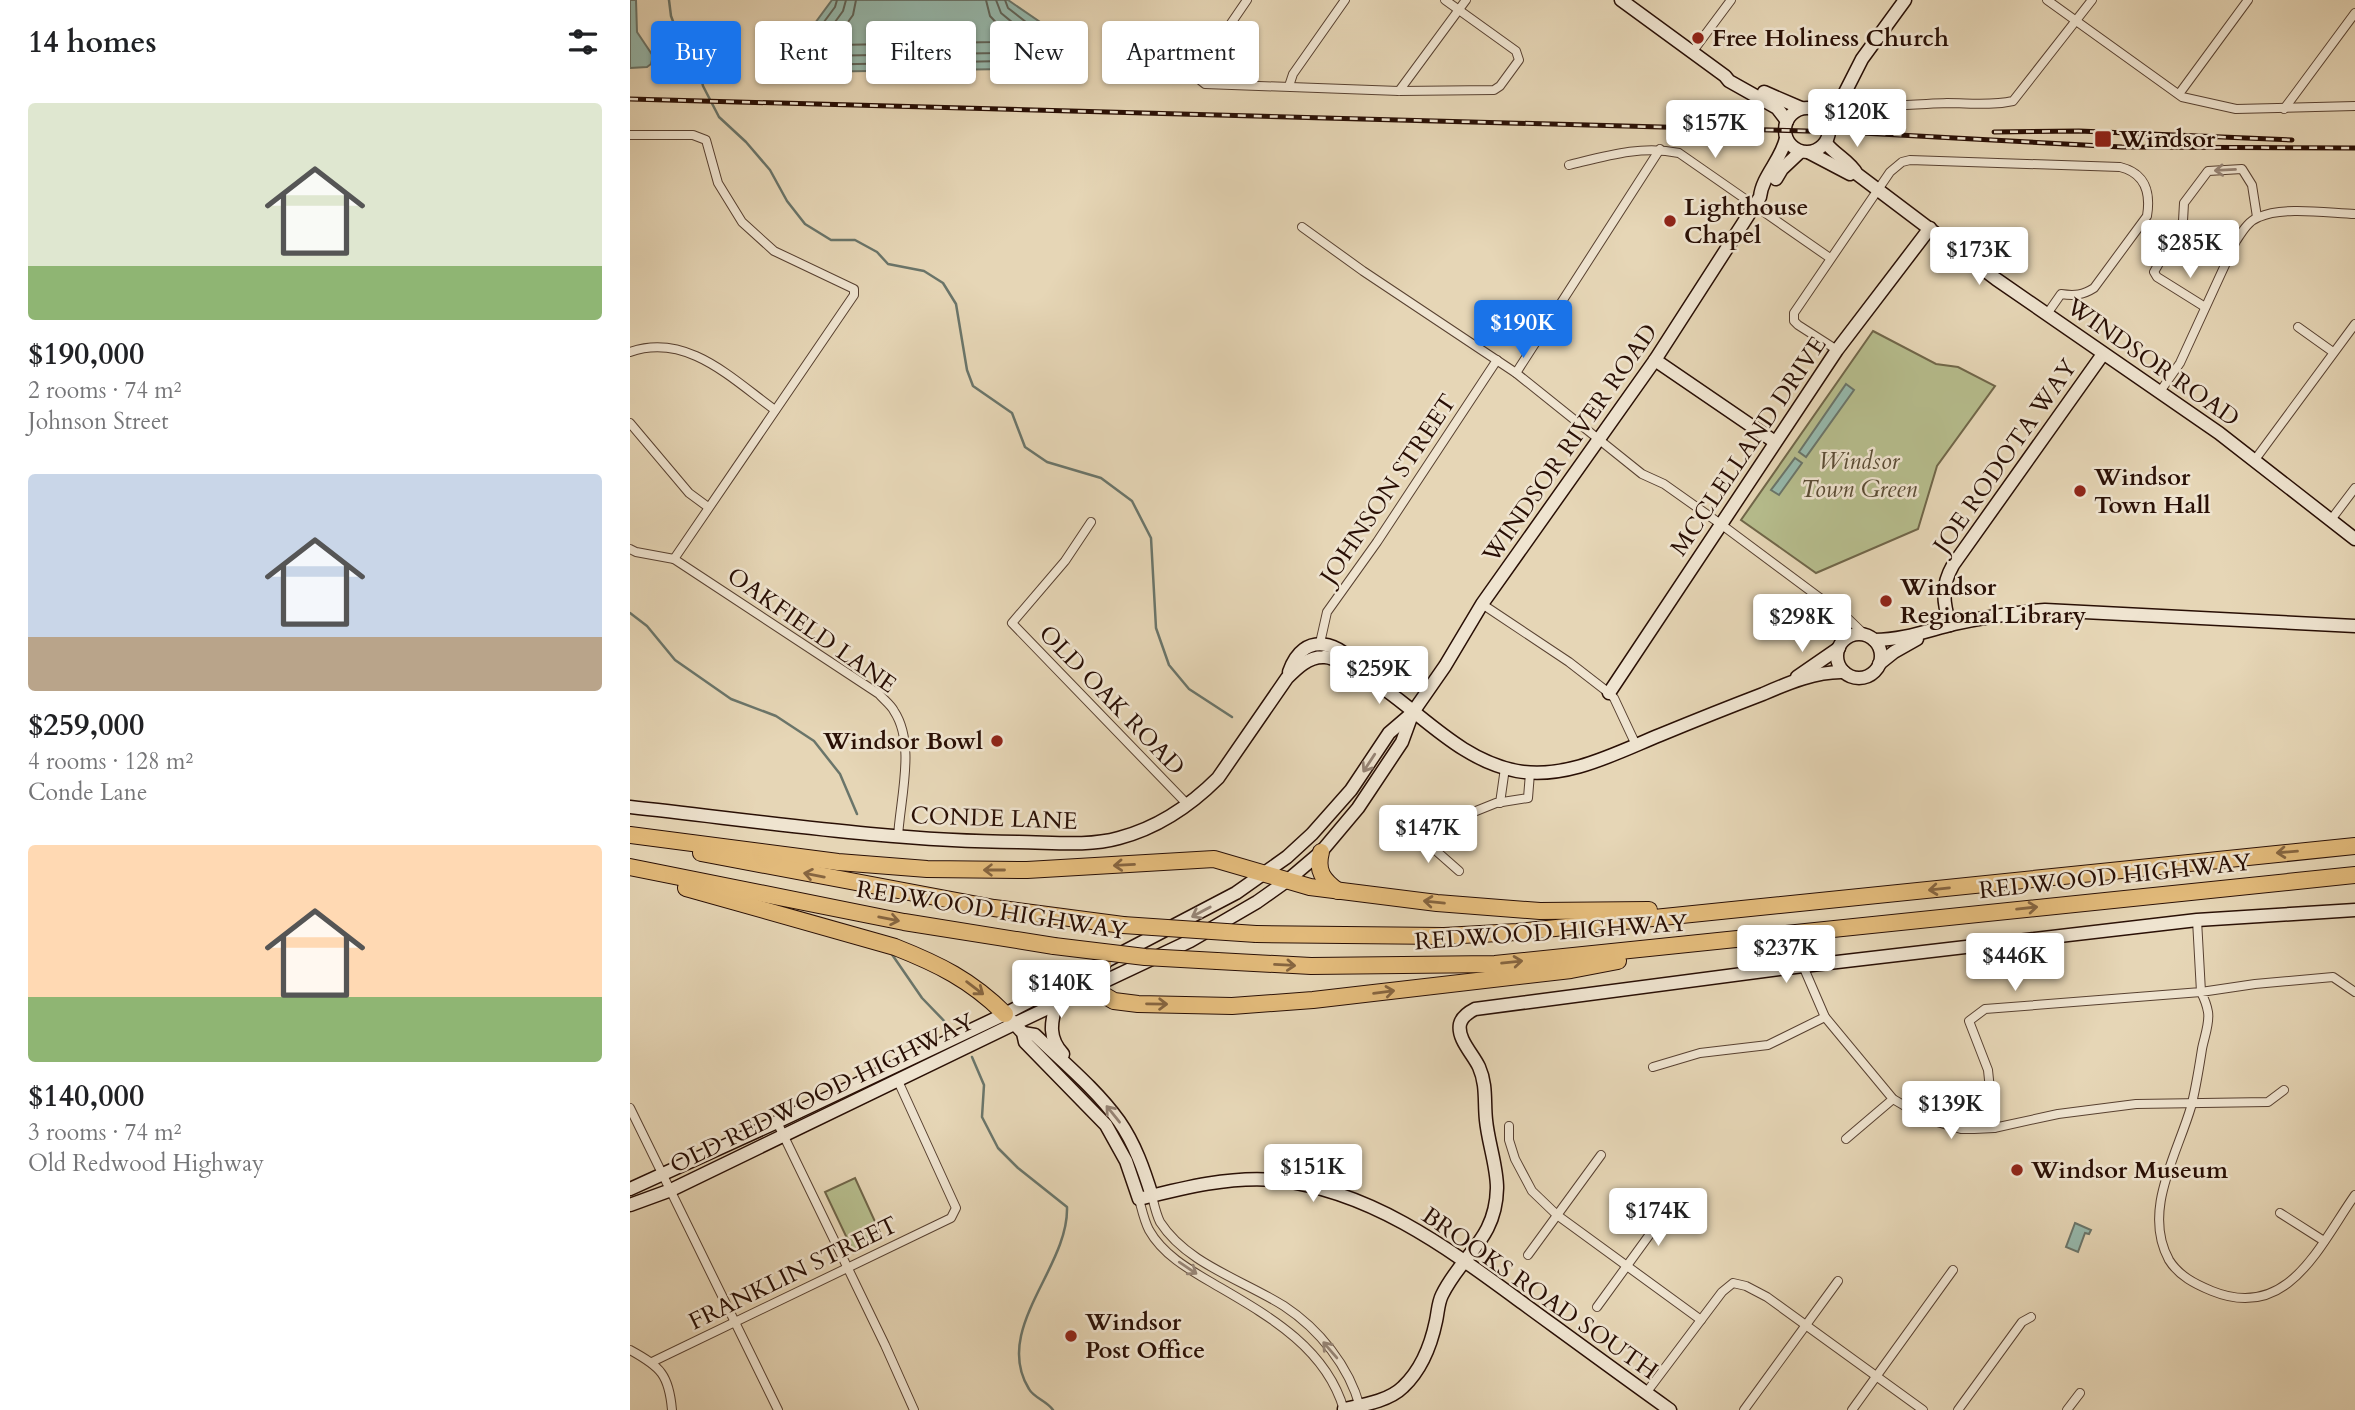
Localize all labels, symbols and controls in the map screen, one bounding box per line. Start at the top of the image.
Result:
chip: Buy [651,21,741,84]
chip: Rent [755,21,852,84]
chip: Filters [866,21,976,84]
chip: New [990,21,1088,84]
chip: Apartment [1102,21,1259,84]
text: 14 homes [28,22,157,63]
place label: Free Holiness Church [1712,22,1949,55]
icon: filters [564,23,602,61]
marker: Free Holiness Church [1690,30,1706,46]
pin: $120K [1808,90,1906,149]
text: $120K [1824,96,1890,127]
pin: $157K [1666,100,1764,160]
text: $157K [1682,107,1748,138]
place label: Windsor [2118,123,2216,156]
marker: Windsor [2093,129,2113,149]
icon: home [252,148,378,274]
one-way arrow [2214,163,2237,176]
place label: Lighthouse Chapel [1684,191,1808,252]
marker: Lighthouse Chapel [1662,213,1678,229]
pin: $285K [2141,220,2239,280]
text: $285K [2157,227,2223,258]
pin: $173K [1930,228,2028,287]
text: $173K [1946,234,2012,265]
street label: WINDSOR ROAD [2059,290,2246,435]
pin: $190K [1474,300,1572,360]
text: $190K [1490,307,1556,338]
street label: WINDSOR RIVER ROAD [1475,317,1666,570]
street label: MCCLELLAND DRIVE [1663,330,1834,562]
text: $190,000 [28,334,144,375]
street label: JOE RODOTA WAY [1924,352,2085,563]
text: 2 rooms · 74 m² [28,375,181,406]
street label: JOHNSON STREET [1311,388,1464,593]
text: Johnson Street [28,406,169,437]
park label: Windsor Town Green [1801,445,1918,506]
place label: Windsor Town Hall [2093,461,2210,522]
marker: Windsor Town Hall [2072,483,2088,499]
icon: home [252,519,378,645]
street label: OAKFIELD LANE [720,560,903,701]
place label: Windsor Regional Library [1899,571,2086,632]
marker: Windsor Regional Library [1878,593,1894,609]
pin: $298K [1753,594,1851,654]
text: $298K [1769,601,1835,632]
street label: OLD OAK ROAD [1031,618,1192,783]
pin: $259K [1330,646,1428,706]
text: $259K [1346,653,1412,684]
text: $259,000 [28,705,144,746]
place label: Windsor Bowl [822,725,983,758]
marker: Windsor Bowl [989,733,1005,749]
text: 4 rooms · 128 m² [28,746,193,777]
one-way arrow [1362,753,1376,772]
text: Conde Lane [28,777,147,808]
street label: CONDE LANE [910,799,1078,838]
pin: $147K [1379,806,1477,865]
text: $147K [1395,812,1461,843]
street label: REDWOOD HIGHWAY [1977,846,2253,907]
one-way arrow [2276,846,2299,859]
one-way arrow [1113,859,1135,872]
one-way arrow [982,863,1005,877]
one-way arrow [803,868,826,881]
street label: REDWOOD HIGHWAY [854,873,1130,948]
one-way arrow [1928,883,1951,896]
icon: home [252,890,378,1016]
one-way arrow [1423,895,1446,908]
one-way arrow [2015,902,2038,915]
one-way arrow [1191,906,1212,919]
street label: REDWOOD HIGHWAY [1413,906,1689,959]
one-way arrow [877,913,900,926]
pin: $237K [1737,926,1835,985]
text: $237K [1753,932,1819,963]
pin: $446K [1966,934,2064,993]
text: $446K [1982,940,2048,971]
one-way arrow [1500,955,1523,968]
one-way arrow [1273,959,1296,972]
pin: $140K [1012,960,1110,1020]
text: $140K [1028,967,1094,998]
one-way arrow [965,981,984,996]
one-way arrow [1372,985,1395,998]
one-way arrow [1146,997,1169,1011]
street label: OLD REDWOOD HIGHWAY [664,1005,980,1182]
text: $140,000 [28,1076,144,1117]
pin: $139K [1902,1082,2000,1141]
text: $139K [1918,1088,1984,1119]
one-way arrow [1105,1105,1120,1123]
text: 3 rooms · 74 m² [28,1117,181,1148]
pin: $151K [1264,1144,1362,1204]
text: Old Redwood Highway [28,1148,264,1179]
text: $151K [1280,1151,1346,1182]
place label: Windsor Museum [2030,1154,2229,1187]
marker: Windsor Museum [2009,1162,2025,1178]
pin: $174K [1609,1188,1707,1248]
text: $174K [1625,1195,1691,1226]
street label: BROOKS ROAD SOUTH [1415,1199,1664,1388]
street label: FRANKLIN STREET [683,1208,903,1338]
one-way arrow [1177,1261,1197,1275]
place label: Windsor Post Office [1084,1306,1205,1367]
marker: Windsor Post Office [1063,1328,1079,1344]
one-way arrow [1322,1341,1338,1359]

